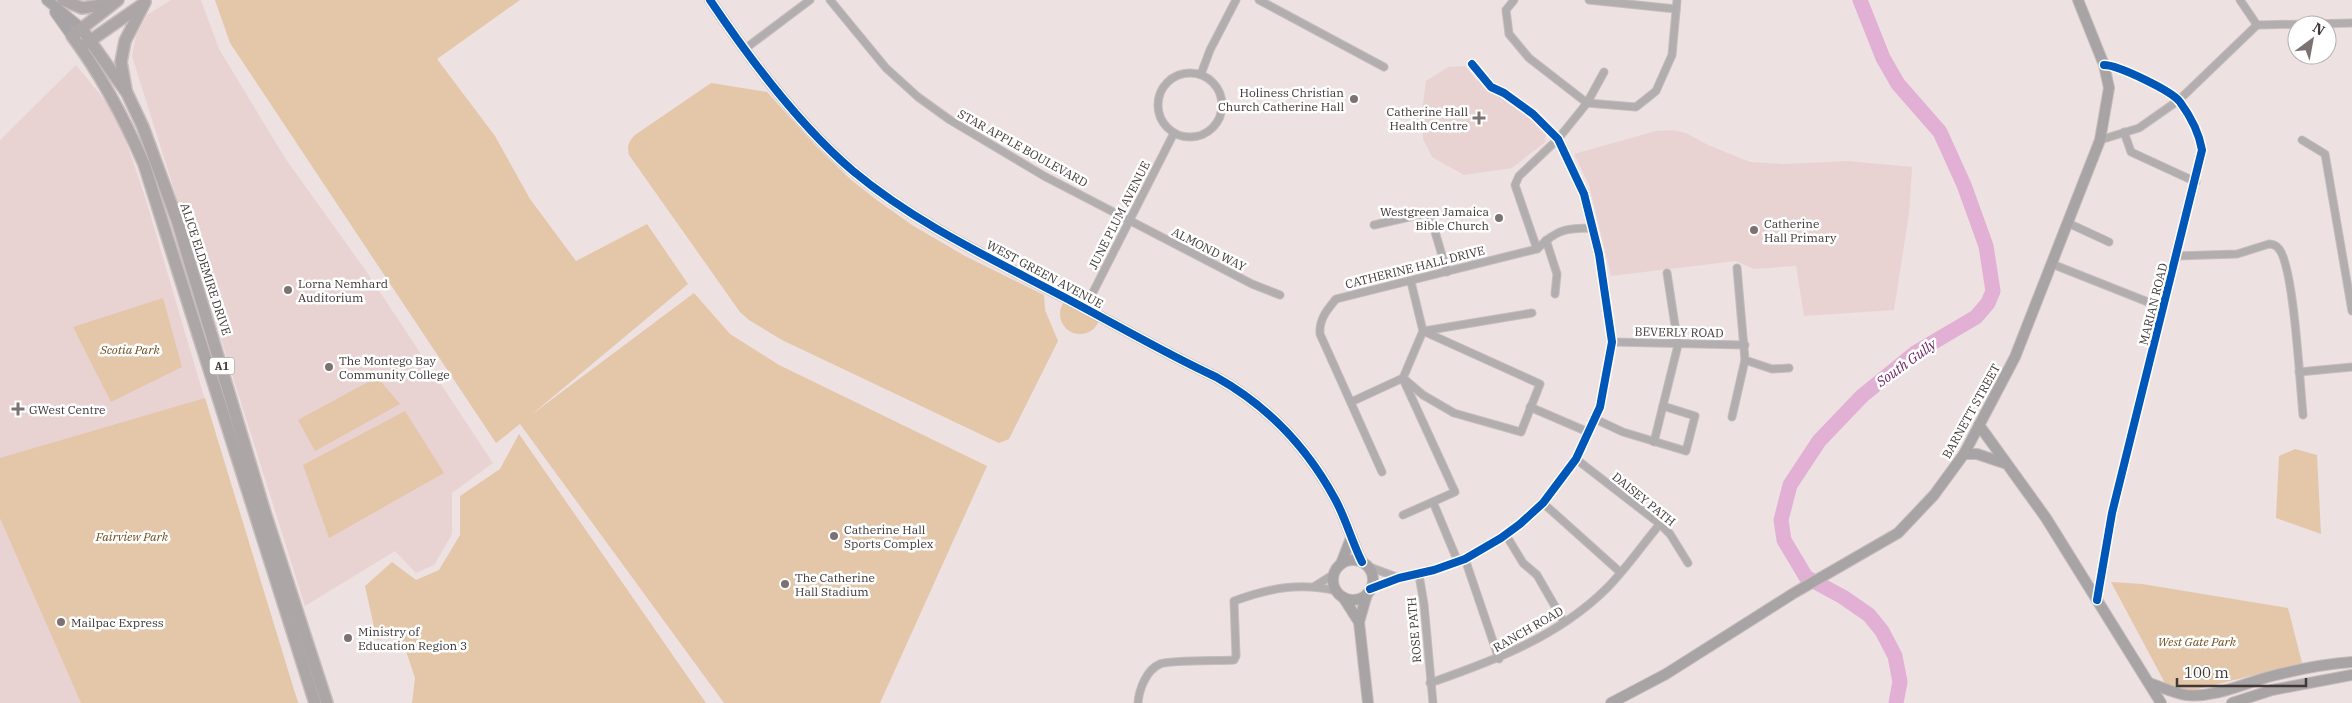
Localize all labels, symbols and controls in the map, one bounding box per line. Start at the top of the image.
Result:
north arrow [2287,15,2337,65]
text: N [2309,18,2328,40]
place label: Holiness Christian Church Catherine Hall [1218,85,1344,114]
marker: Holiness Christian Church Catherine Hall [1348,93,1360,105]
place label: Catherine Hall Health Centre [1387,104,1468,133]
street label: STAR APPLE BOULEVARD [955,106,1091,190]
marker: Catherine Hall Health Centre [1472,111,1486,125]
street label: JUNE PLUM AVENUE [1085,158,1153,272]
street label: ALICE ELDEMIRE DRIVE [178,201,234,337]
place label: Westgreen Jamaica Bible Church [1380,204,1490,233]
marker: Westgreen Jamaica Bible Church [1493,212,1505,224]
place label: Catherine Hall Primary [1764,216,1837,245]
street label: ALMOND WAY [1169,224,1249,274]
marker: Catherine Hall Primary [1748,224,1760,236]
street label: WEST GREEN AVENUE [984,237,1106,311]
street label: CATHERINE HALL DRIVE [1344,242,1486,292]
street label: MARIAN ROAD [2136,261,2170,347]
place label: Lorna Nemhard Auditorium [298,276,388,305]
marker: Lorna Nemhard Auditorium [282,284,294,296]
street label: BEVERLY ROAD [1634,324,1724,340]
water label: South Gully [1872,334,1941,391]
park label: Scotia Park [99,342,160,357]
place label: The Montego Bay Community College [339,353,450,382]
road number: A1 [210,358,234,374]
marker: The Montego Bay Community College [323,361,335,373]
street label: BARNETT STREET [1939,361,2003,461]
marker: GWest Centre [11,402,25,416]
place label: GWest Centre [29,402,106,417]
street label: DAISEY PATH [1609,469,1679,529]
place label: Catherine Hall Sports Complex [844,522,934,551]
park label: Fairview Park [95,529,169,544]
marker: Catherine Hall Sports Complex [828,530,840,542]
place label: The Catherine Hall Stadium [795,570,875,599]
marker: The Catherine Hall Stadium [779,578,791,590]
street label: ROSE PATH [1404,597,1424,663]
street label: RANCH ROAD [1490,603,1566,655]
place label: Mailpac Express [71,615,164,630]
marker: Mailpac Express [55,616,67,628]
place label: Ministry of Education Region 3 [358,624,467,653]
marker: Ministry of Education Region 3 [342,632,354,644]
park label: West Gate Park [2158,634,2237,649]
scale bar [2177,656,2306,688]
text: 100 m [2184,663,2229,682]

